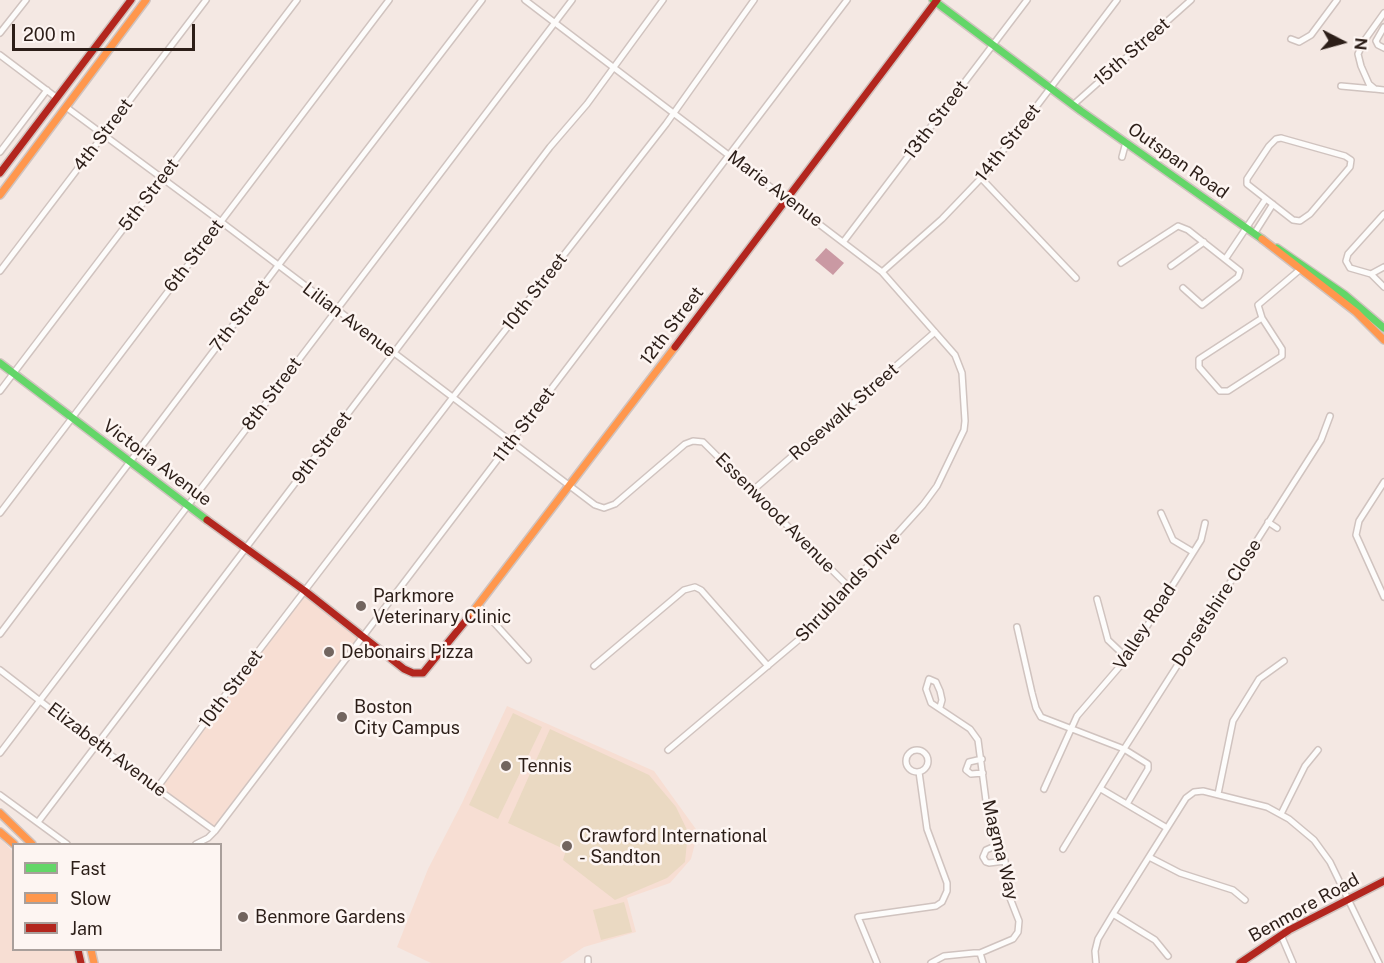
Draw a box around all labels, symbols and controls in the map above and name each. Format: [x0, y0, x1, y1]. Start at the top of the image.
scale bar [15, 12, 198, 50]
north arrow [1312, 12, 1372, 72]
street label: 15th Street [1090, 13, 1174, 91]
text: 200 m [23, 24, 76, 45]
text: N [1350, 37, 1371, 51]
street label: 13th Street [899, 76, 973, 164]
street label: 4th Street [69, 94, 137, 176]
street label: 14th Street [971, 100, 1045, 186]
street label: Outspan Road [1124, 118, 1232, 204]
street label: Marie Avenue [723, 146, 827, 232]
street label: 5th Street [115, 154, 183, 236]
street label: 6th Street [160, 215, 228, 297]
street label: 10th Street [498, 249, 572, 335]
street label: 7th Street [206, 276, 274, 356]
street label: Lilian Avenue [298, 278, 400, 362]
street label: 12th Street [636, 283, 708, 369]
street label: 8th Street [238, 353, 306, 435]
street label: Rosewalk Street [785, 359, 903, 465]
street label: 11th Street [489, 383, 559, 467]
street label: 9th Street [288, 407, 356, 489]
street label: Victoria Avenue [98, 415, 216, 511]
street label: Essenwood Avenue [711, 449, 839, 577]
street label: Shrublands Drive [791, 527, 905, 647]
street label: Dorsetshire Close [1168, 535, 1266, 671]
street label: Valley Road [1109, 580, 1181, 674]
place label: Parkmore Veterinary Clinic [373, 585, 511, 628]
marker: Parkmore Veterinary Clinic [354, 599, 368, 613]
place label: Debonairs Pizza [341, 641, 473, 663]
street label: 10th Street [194, 645, 268, 733]
marker: Debonairs Pizza [322, 645, 336, 659]
place label: Boston City Campus [354, 696, 460, 738]
street label: Elizabeth Avenue [43, 698, 171, 802]
marker: Boston City Campus [335, 710, 349, 724]
place label: Tennis [518, 755, 572, 777]
marker: Tennis [499, 759, 513, 773]
street label: Magma Way [977, 798, 1023, 902]
place label: Crawford International - Sandton [579, 825, 768, 868]
marker: Crawford International - Sandton [560, 839, 574, 853]
legend [12, 843, 222, 951]
text: Fast [70, 858, 106, 879]
street label: Benmore Road [1245, 869, 1363, 947]
text: Slow [70, 888, 111, 909]
place label: Benmore Gardens [255, 906, 405, 928]
marker: Benmore Gardens [236, 910, 250, 924]
text: Jam [70, 918, 103, 939]

